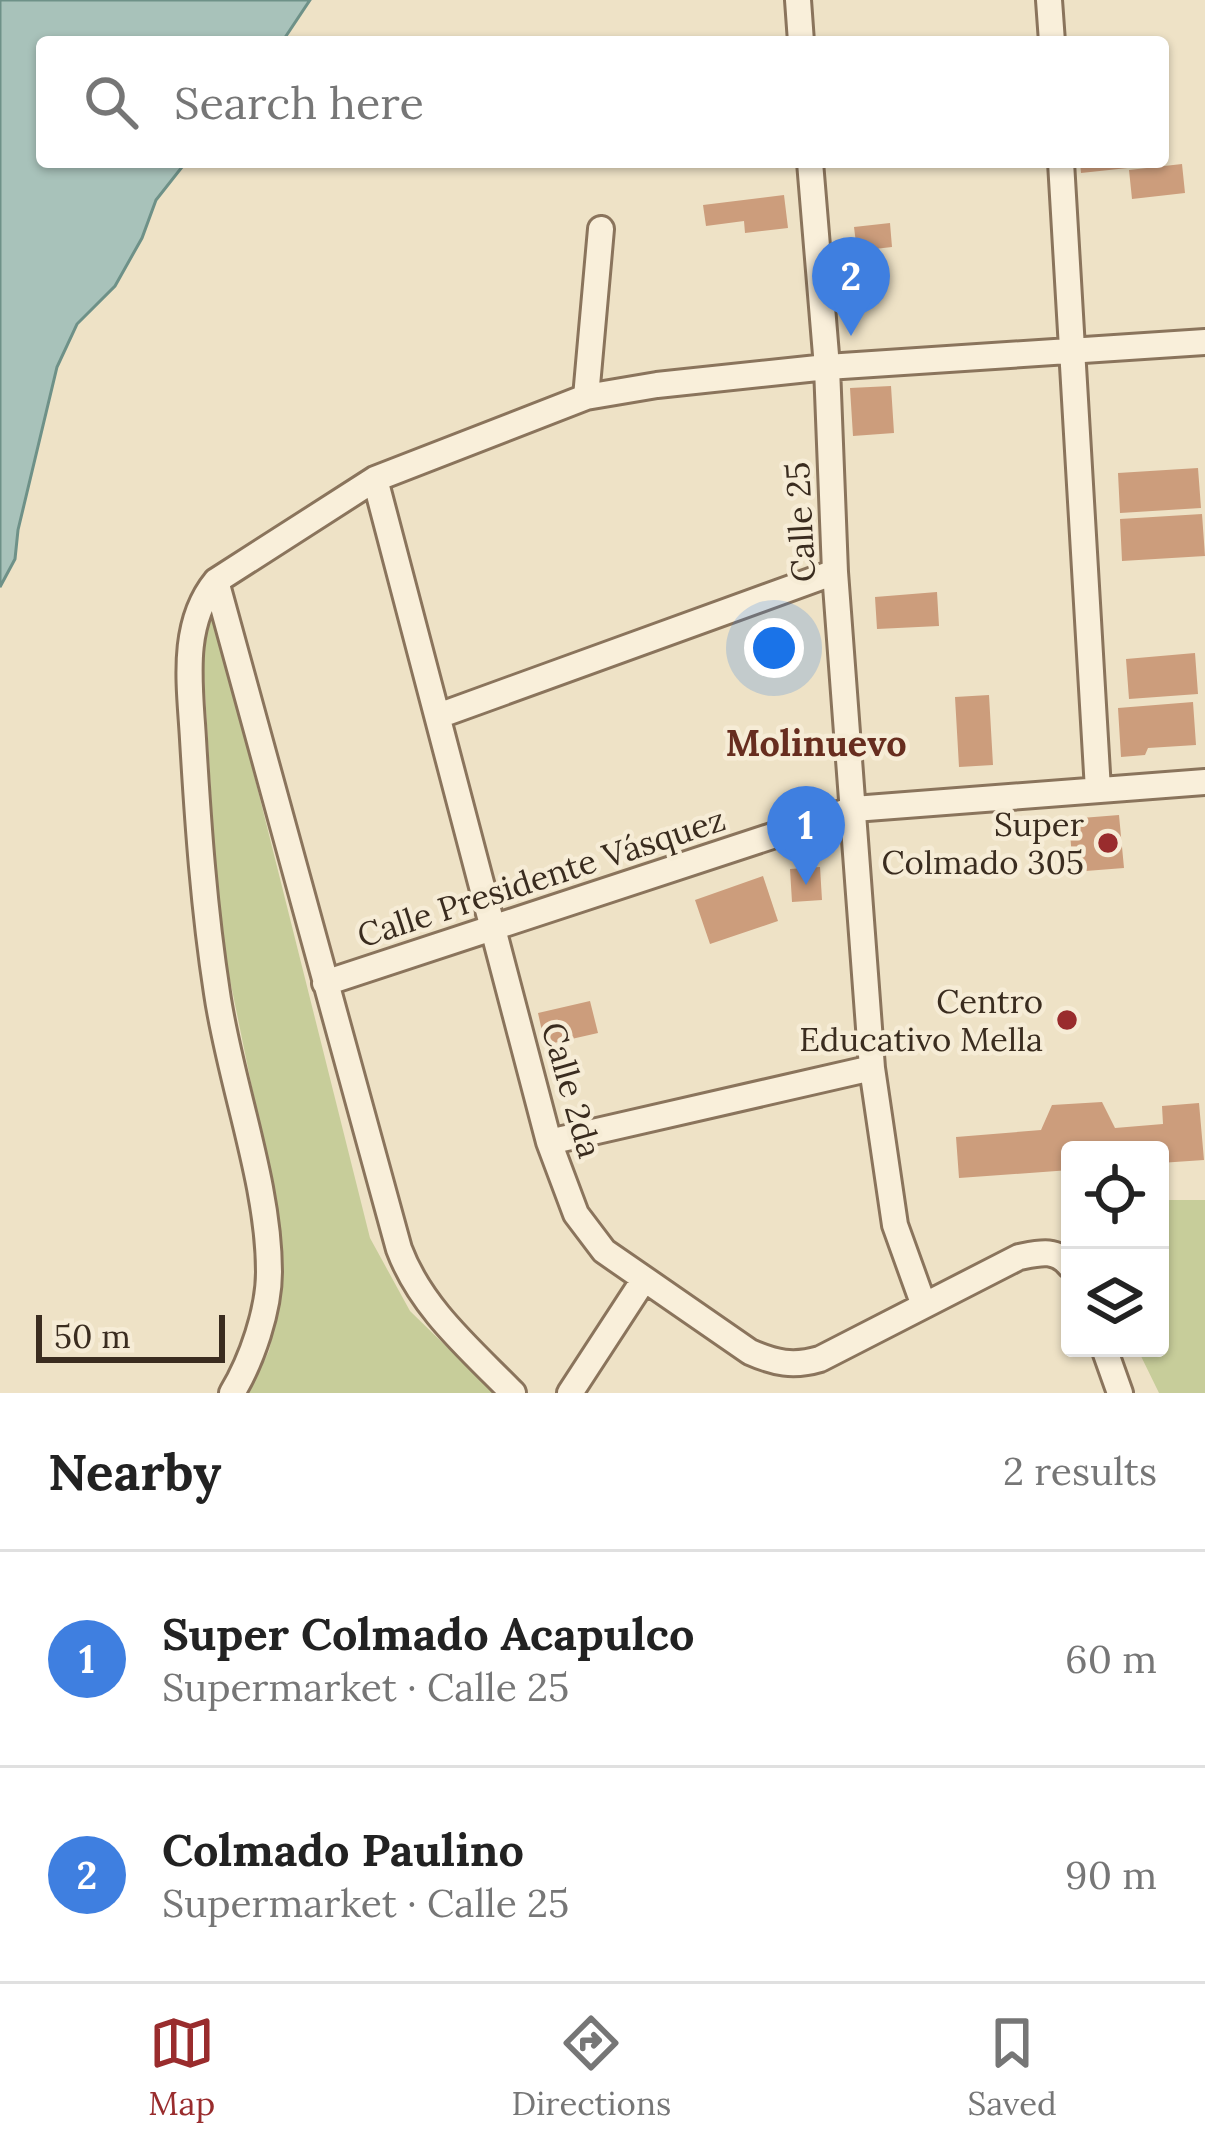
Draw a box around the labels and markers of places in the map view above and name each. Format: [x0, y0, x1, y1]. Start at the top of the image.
pin: 2 [812, 237, 890, 336]
pin: 1 [767, 786, 845, 885]
place label: Super Colmado 305 [882, 803, 1085, 883]
marker: Super Colmado 305 [1095, 830, 1121, 856]
place label: Centro Educativo Mella [799, 980, 1043, 1060]
marker: Centro Educativo Mella [1054, 1007, 1080, 1033]

